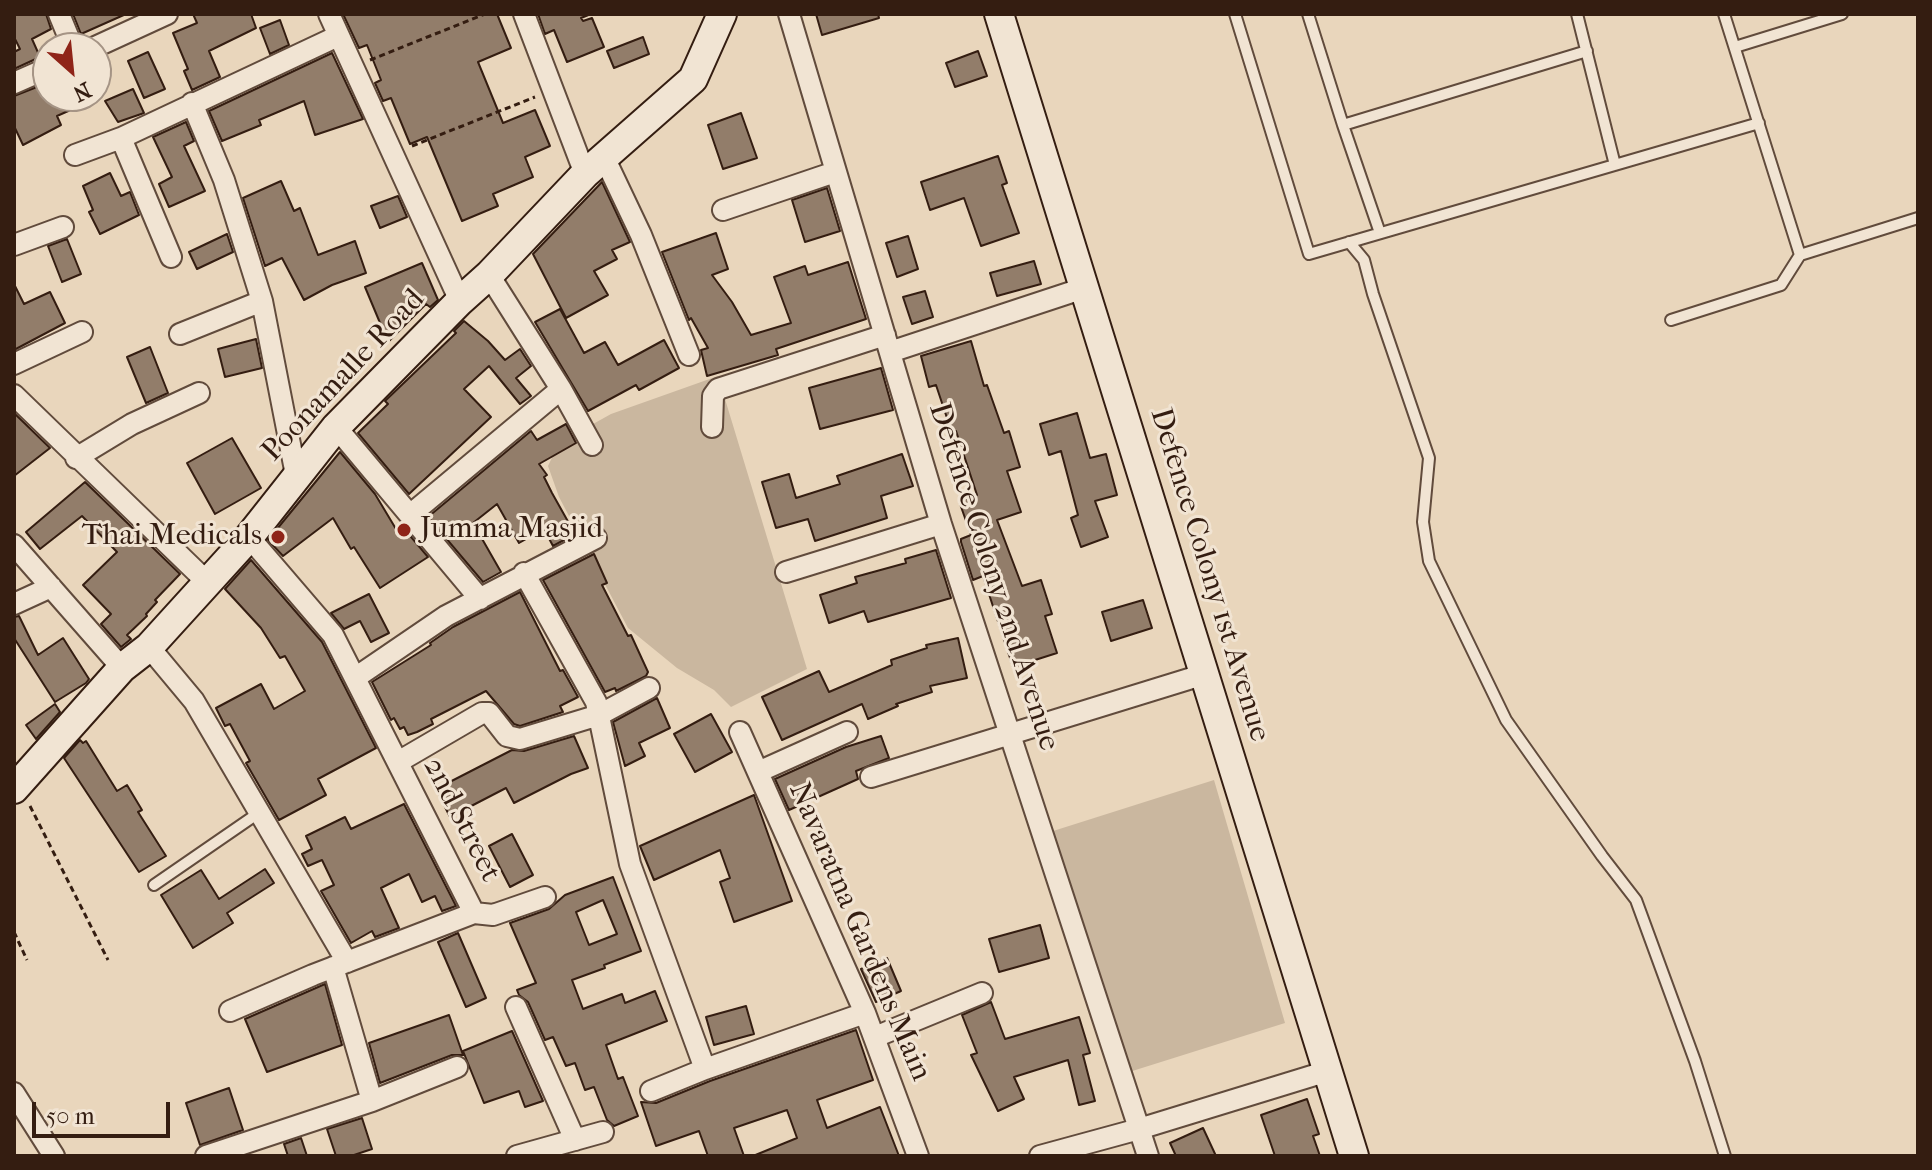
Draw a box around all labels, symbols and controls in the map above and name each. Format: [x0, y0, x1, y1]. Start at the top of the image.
north arrow [32, 32, 112, 112]
text: N [69, 76, 95, 107]
street label: Poonamalle Road [255, 282, 433, 470]
street label: Defence Colony 2nd Avenue [920, 399, 1066, 755]
street label: Defence Colony 1st Avenue [1141, 404, 1277, 746]
place label: Jumma Masjid [420, 512, 603, 548]
place label: Thai Medicals [82, 519, 262, 555]
marker: Jumma Masjid [395, 521, 413, 539]
marker: Thai Medicals [269, 528, 287, 546]
street label: 2nd Street [414, 752, 508, 888]
street label: Navaratna Gardens Main [780, 778, 938, 1086]
scale bar [36, 1086, 174, 1136]
text: 50 m [46, 1102, 95, 1130]

